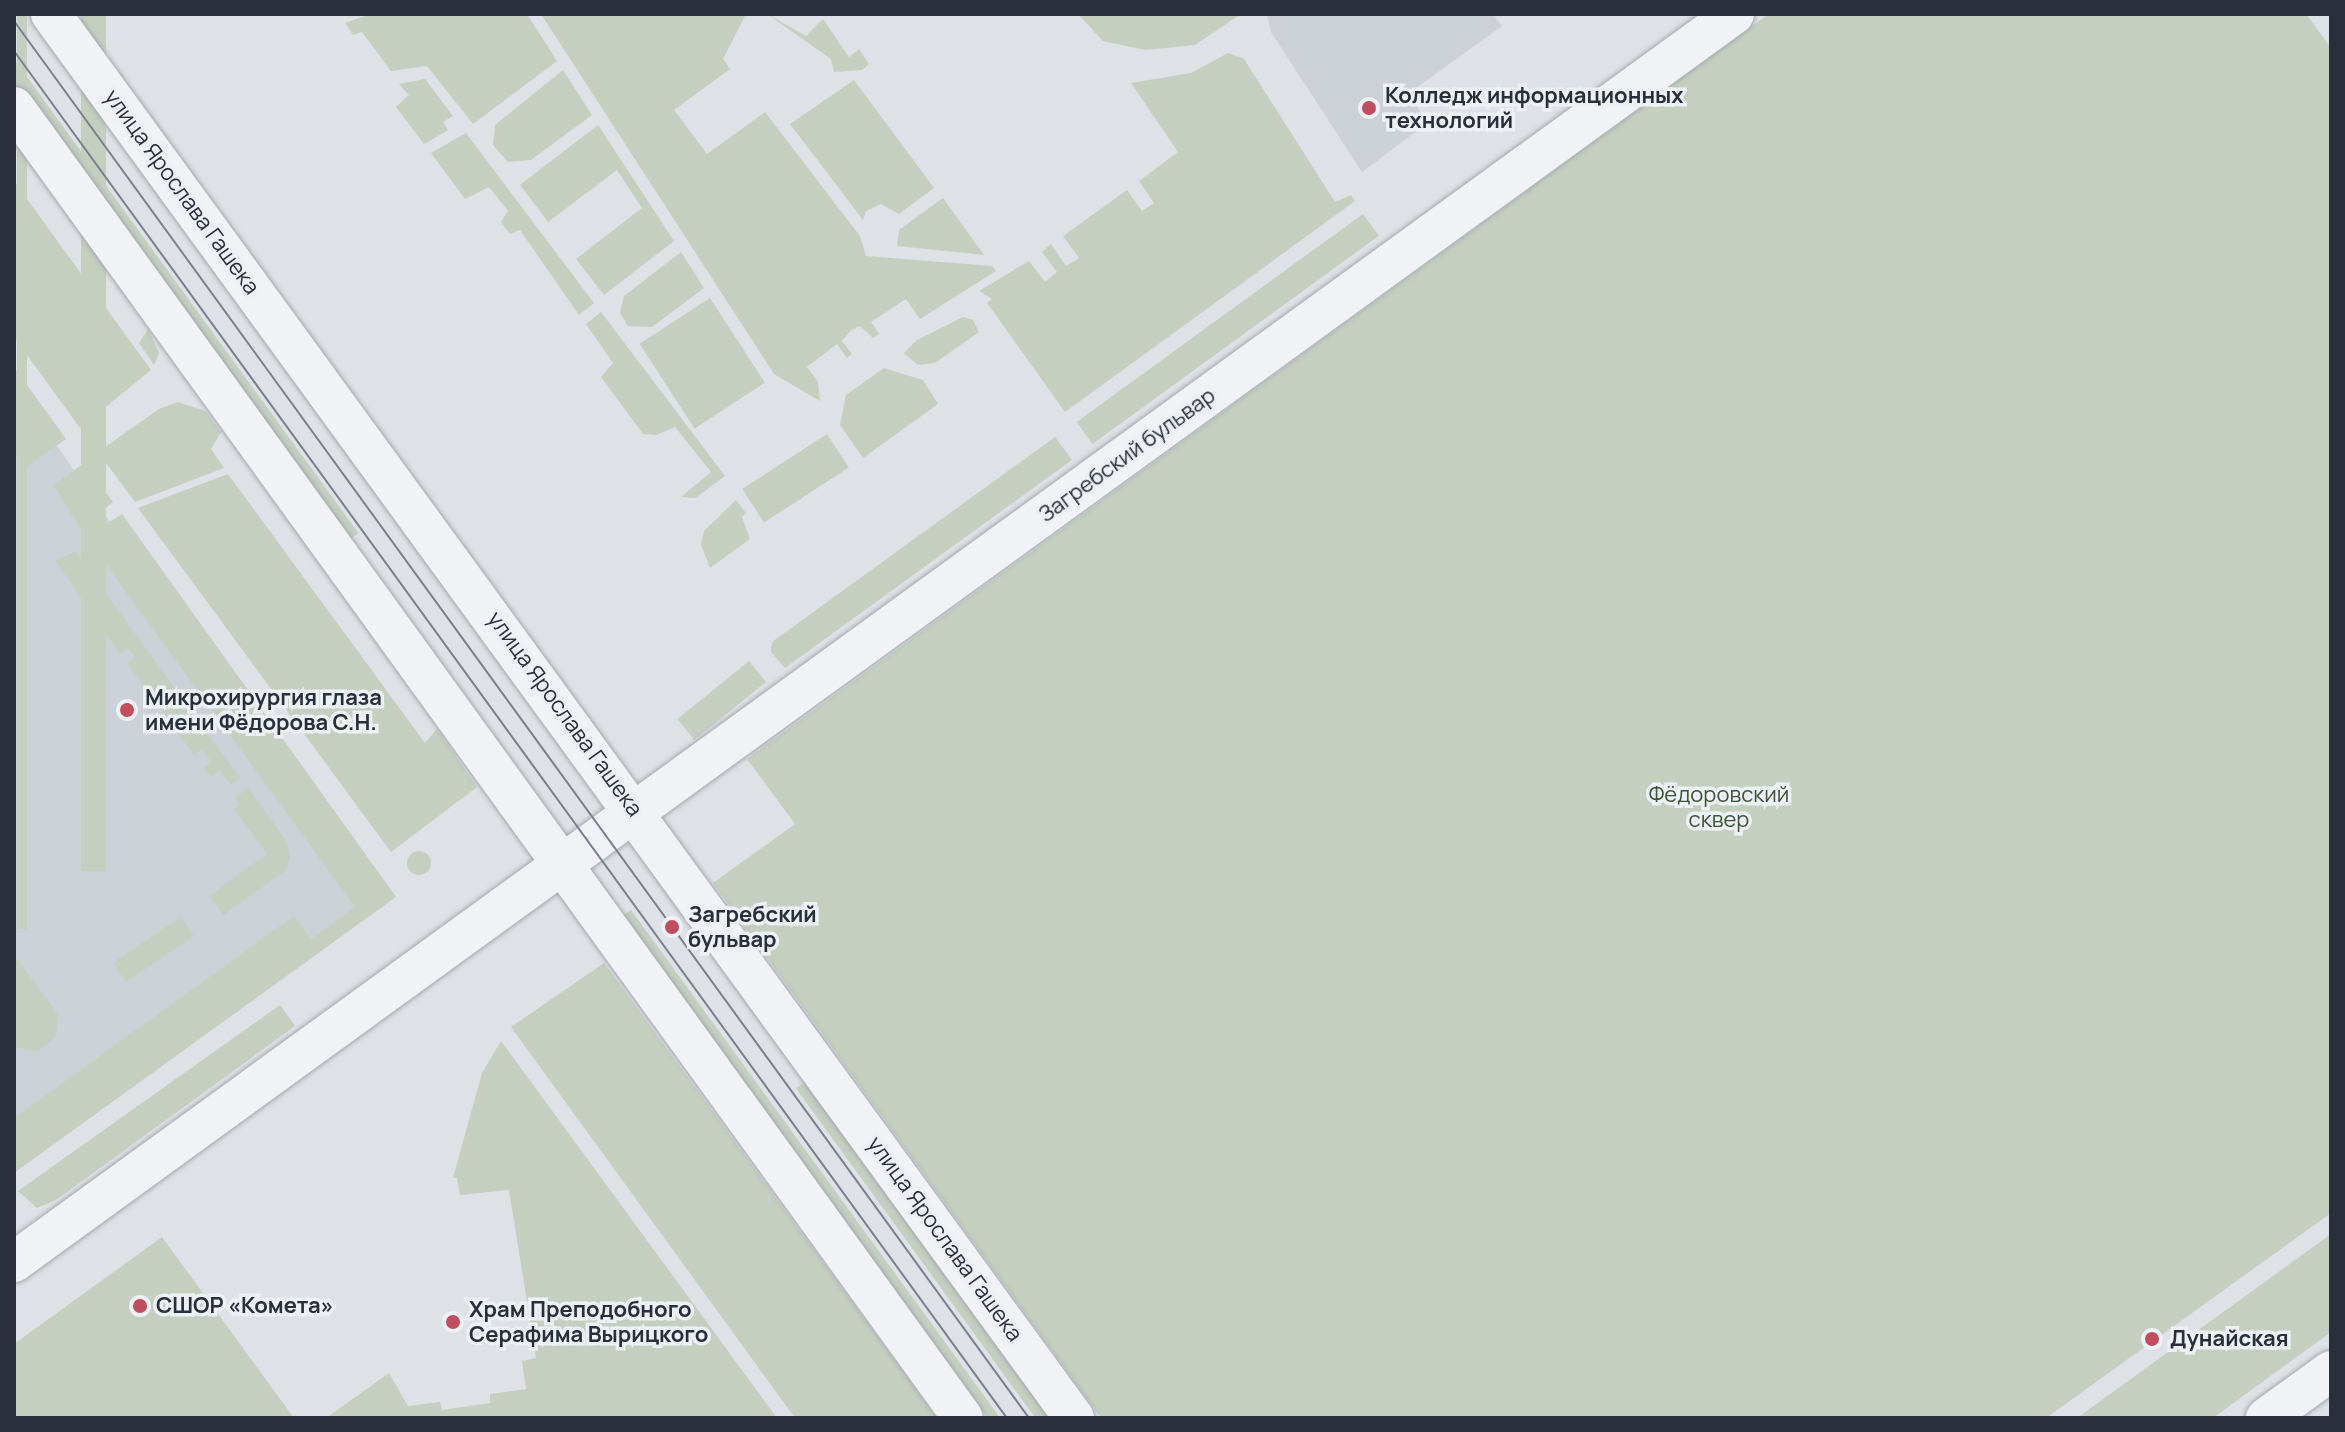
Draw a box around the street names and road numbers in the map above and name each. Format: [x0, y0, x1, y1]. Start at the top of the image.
street label: улица Ярослава Гашека [99, 84, 265, 300]
street label: Загребский бульвар [1034, 382, 1220, 528]
street label: улица Ярослава Гашека [482, 606, 648, 822]
street label: улица Ярослава Гашека [862, 1131, 1028, 1347]

